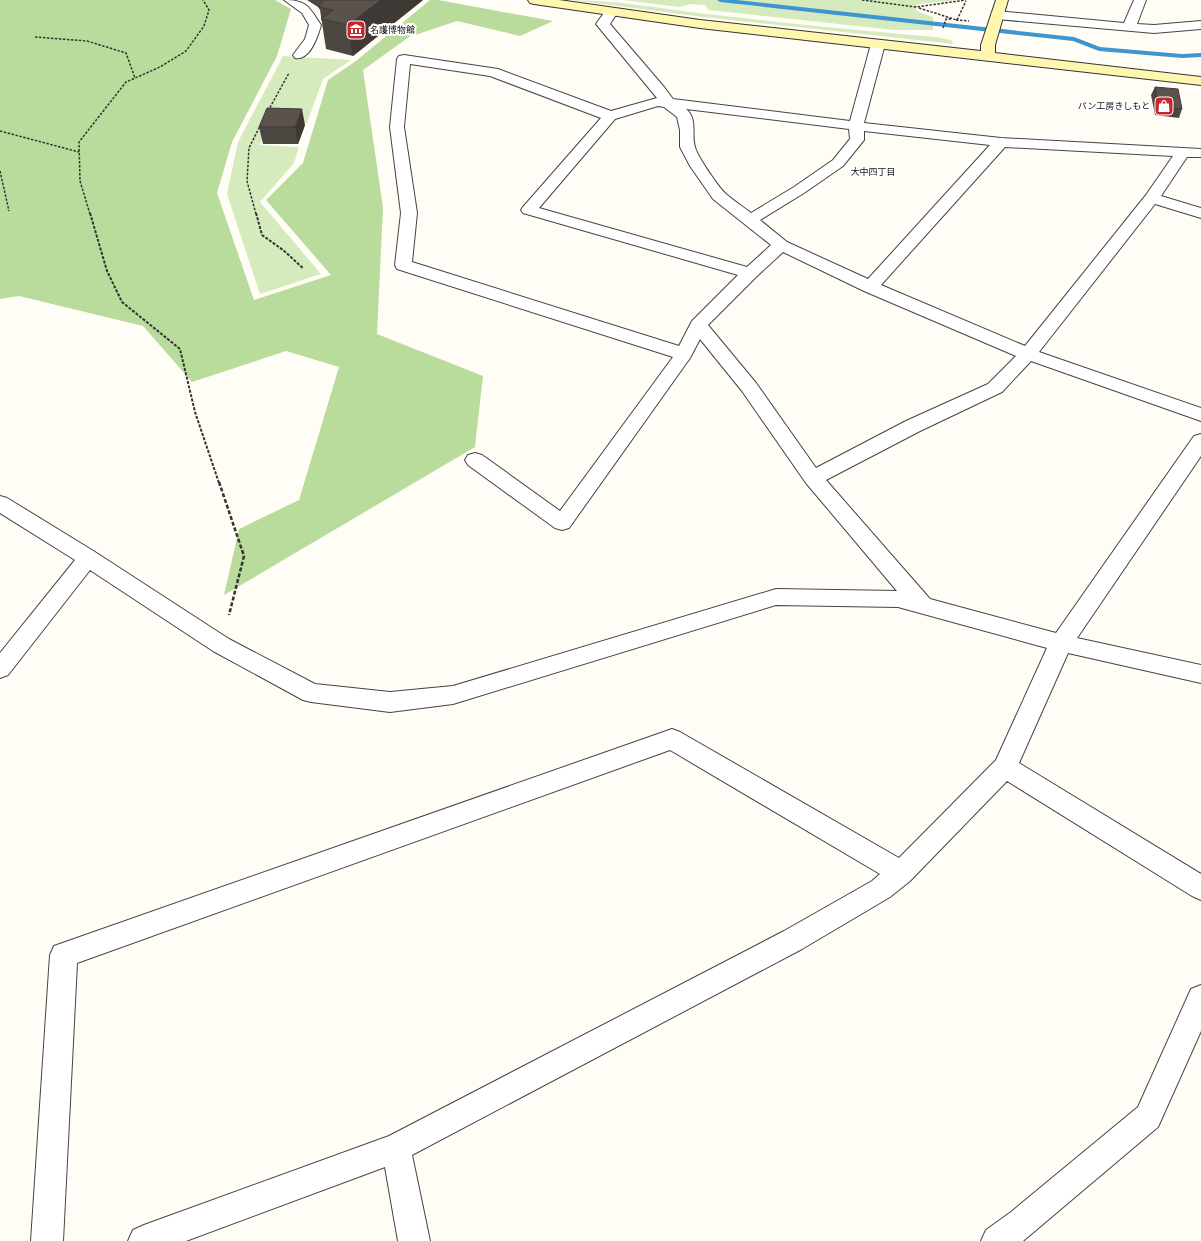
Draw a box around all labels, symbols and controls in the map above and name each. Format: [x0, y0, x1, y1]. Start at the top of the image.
museum icon: 名護博物館 [345, 19, 367, 41]
place label: 名護博物館 [370, 24, 415, 36]
shop icon: パン工房きしもと [1153, 95, 1175, 117]
place label: パン工房きしもと [1078, 100, 1150, 112]
district label: 大中四丁目 [850, 166, 896, 178]

